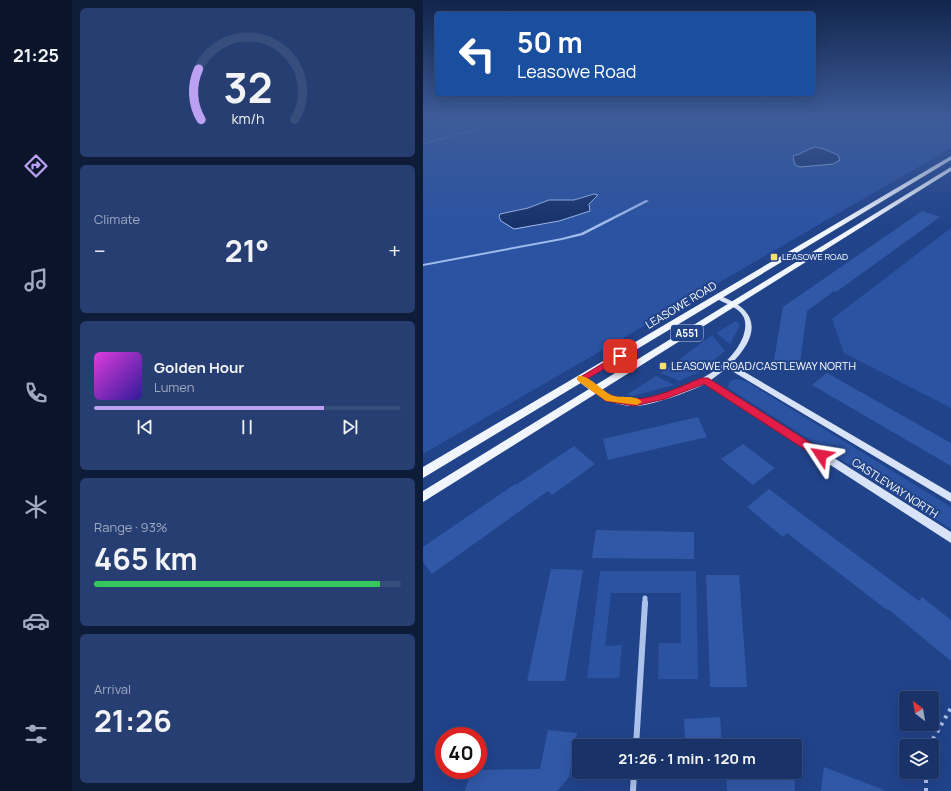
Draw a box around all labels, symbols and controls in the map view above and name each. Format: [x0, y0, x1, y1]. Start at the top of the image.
text: 50 m [517, 23, 583, 61]
icon: left [451, 28, 503, 80]
text: 21:25 [13, 43, 59, 67]
text: 32 [223, 59, 272, 115]
text: Leasowe Road [517, 59, 637, 83]
text: km/h [231, 109, 264, 128]
icon: directions [22, 152, 50, 180]
text: Climate [94, 210, 140, 228]
text: 21° [225, 230, 269, 271]
text: − [94, 236, 106, 266]
text: + [388, 236, 401, 266]
place label: LEASOWE ROAD [782, 250, 848, 263]
marker: LEASOWE ROAD [769, 252, 779, 262]
icon: music [22, 266, 50, 294]
street label: LEASOWE ROAD [642, 277, 719, 332]
road number: A551 [671, 325, 703, 341]
pin [603, 339, 637, 373]
icon: arrive [609, 345, 631, 367]
text: Golden Hour [154, 357, 244, 378]
place label: LEASOWE ROAD/CASTLEWAY NORTH [671, 358, 856, 373]
marker: LEASOWE ROAD/CASTLEWAY NORTH [658, 361, 668, 371]
text: Lumen [154, 378, 194, 396]
icon: phone [22, 379, 50, 407]
icon: previous [134, 416, 156, 438]
icon: pause [236, 416, 258, 438]
icon: next [339, 416, 361, 438]
position arrow [800, 434, 842, 476]
street label: CASTLEWAY NORTH [849, 454, 941, 521]
icon: climate [22, 493, 50, 521]
text: Range · 93% [94, 518, 168, 536]
text: 465 km [94, 538, 198, 579]
icon: car [22, 607, 50, 635]
text: Arrival [94, 680, 131, 698]
north arrow [899, 691, 939, 731]
map controls [899, 691, 939, 779]
text: 21:26 [94, 700, 172, 741]
icon: filters [22, 720, 50, 748]
speed limit sign: 40 [435, 727, 487, 779]
button: layers [899, 739, 939, 779]
text: 21:26 · 1 min · 120 m [618, 748, 756, 769]

